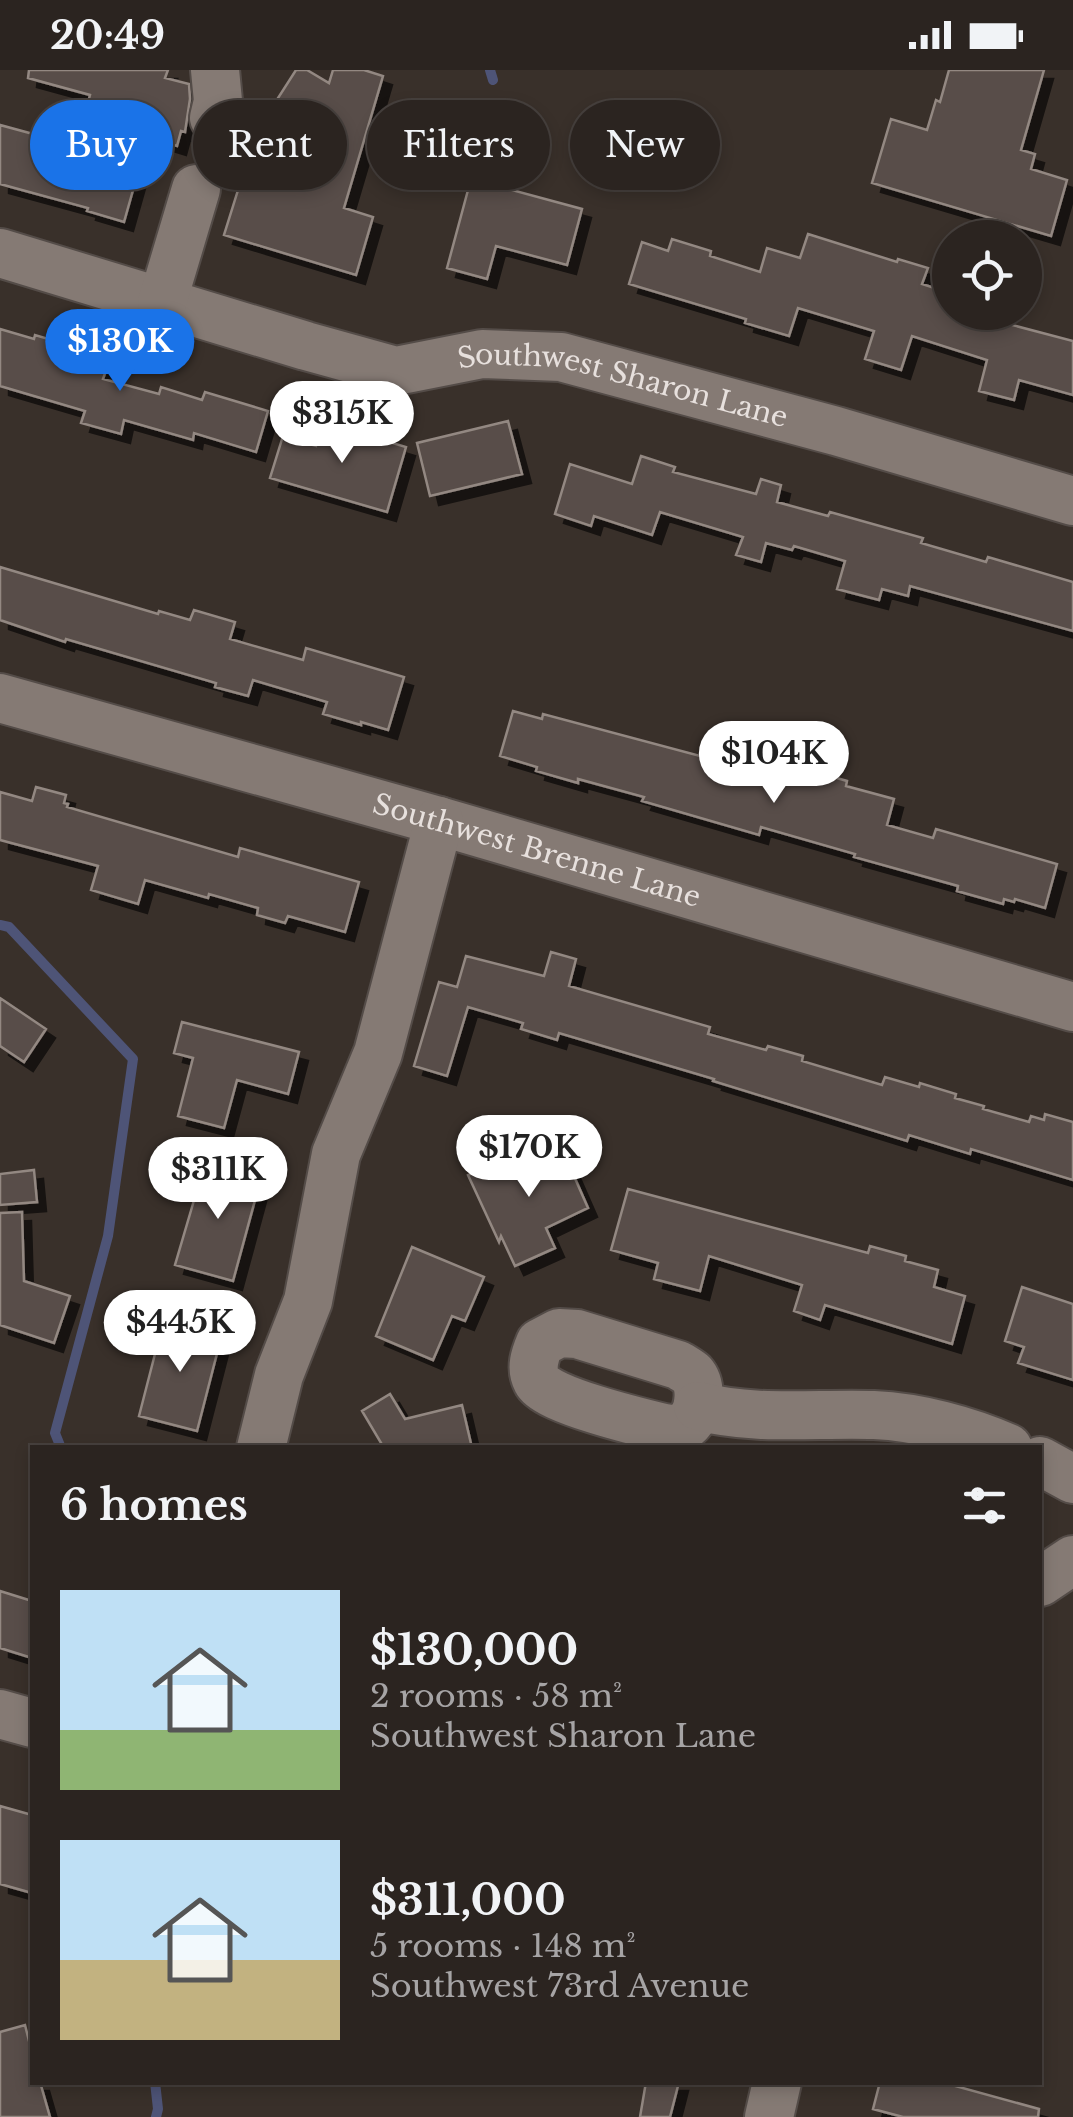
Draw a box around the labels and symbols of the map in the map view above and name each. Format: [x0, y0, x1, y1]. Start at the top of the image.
pin: $130K [50, 309, 190, 394]
street label: Southwest Sharon Lane [454, 337, 791, 435]
pin: $315K [272, 381, 412, 466]
pin: $104K [704, 721, 844, 806]
street label: Southwest Brenne Lane [369, 786, 705, 915]
pin: $170K [459, 1115, 599, 1200]
pin: $311K [148, 1137, 288, 1222]
pin: $445K [110, 1290, 250, 1375]

